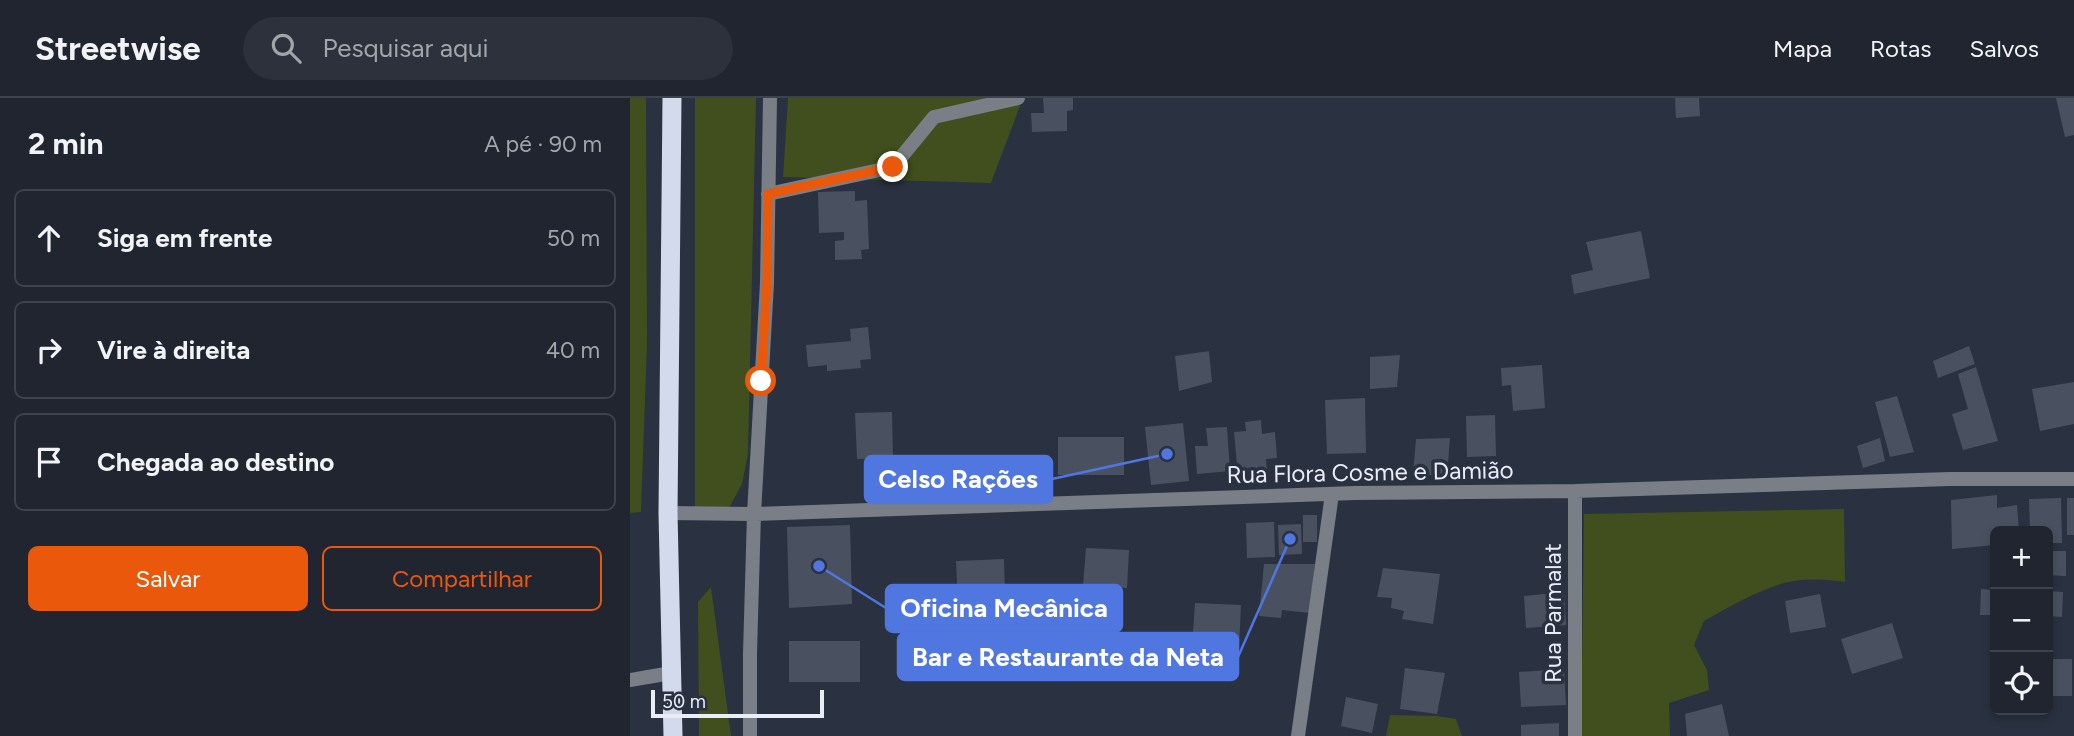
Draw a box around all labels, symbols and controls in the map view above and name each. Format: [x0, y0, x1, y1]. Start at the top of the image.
search box [243, 17, 733, 80]
text: Streetwise [35, 29, 201, 68]
icon: search [267, 29, 305, 67]
text: Pesquisar aqui [323, 32, 489, 64]
text: Mapa [1773, 34, 1832, 63]
text: Rotas [1870, 34, 1931, 63]
text: Salvos [1969, 34, 2039, 63]
text: 2 min [28, 125, 104, 162]
text: A pé · 90 m [484, 130, 602, 158]
route end [877, 151, 908, 182]
icon: ahead [30, 219, 68, 257]
text: Siga em frente [97, 222, 272, 254]
text: 50 m [547, 224, 600, 252]
icon: right [30, 331, 68, 369]
text: Vire à direita [97, 334, 250, 366]
text: 40 m [546, 336, 600, 364]
route start [745, 365, 776, 396]
icon: arrive [30, 443, 68, 481]
text: Chegada ao destino [97, 446, 334, 478]
street label: Rua Flora Cosme e Damião [1226, 455, 1514, 489]
callout: Celso Rações [865, 456, 1052, 503]
text: Celso Rações [878, 463, 1038, 495]
map controls [1990, 526, 2053, 715]
button: + [1990, 526, 2053, 589]
street label: Rua Parmalat [1538, 543, 1567, 683]
button: Salvar [28, 546, 308, 611]
button: Compartilhar [322, 546, 602, 611]
callout: Oficina Mecânica [886, 585, 1122, 632]
button: − [1990, 589, 2053, 652]
text: Oficina Mecânica [900, 592, 1108, 624]
callout: Bar e Restaurante da Neta [898, 633, 1238, 680]
text: Bar e Restaurante da Neta [912, 641, 1224, 673]
button: locate [1990, 652, 2053, 715]
scale bar [651, 687, 824, 719]
text: 50 m [662, 690, 706, 713]

